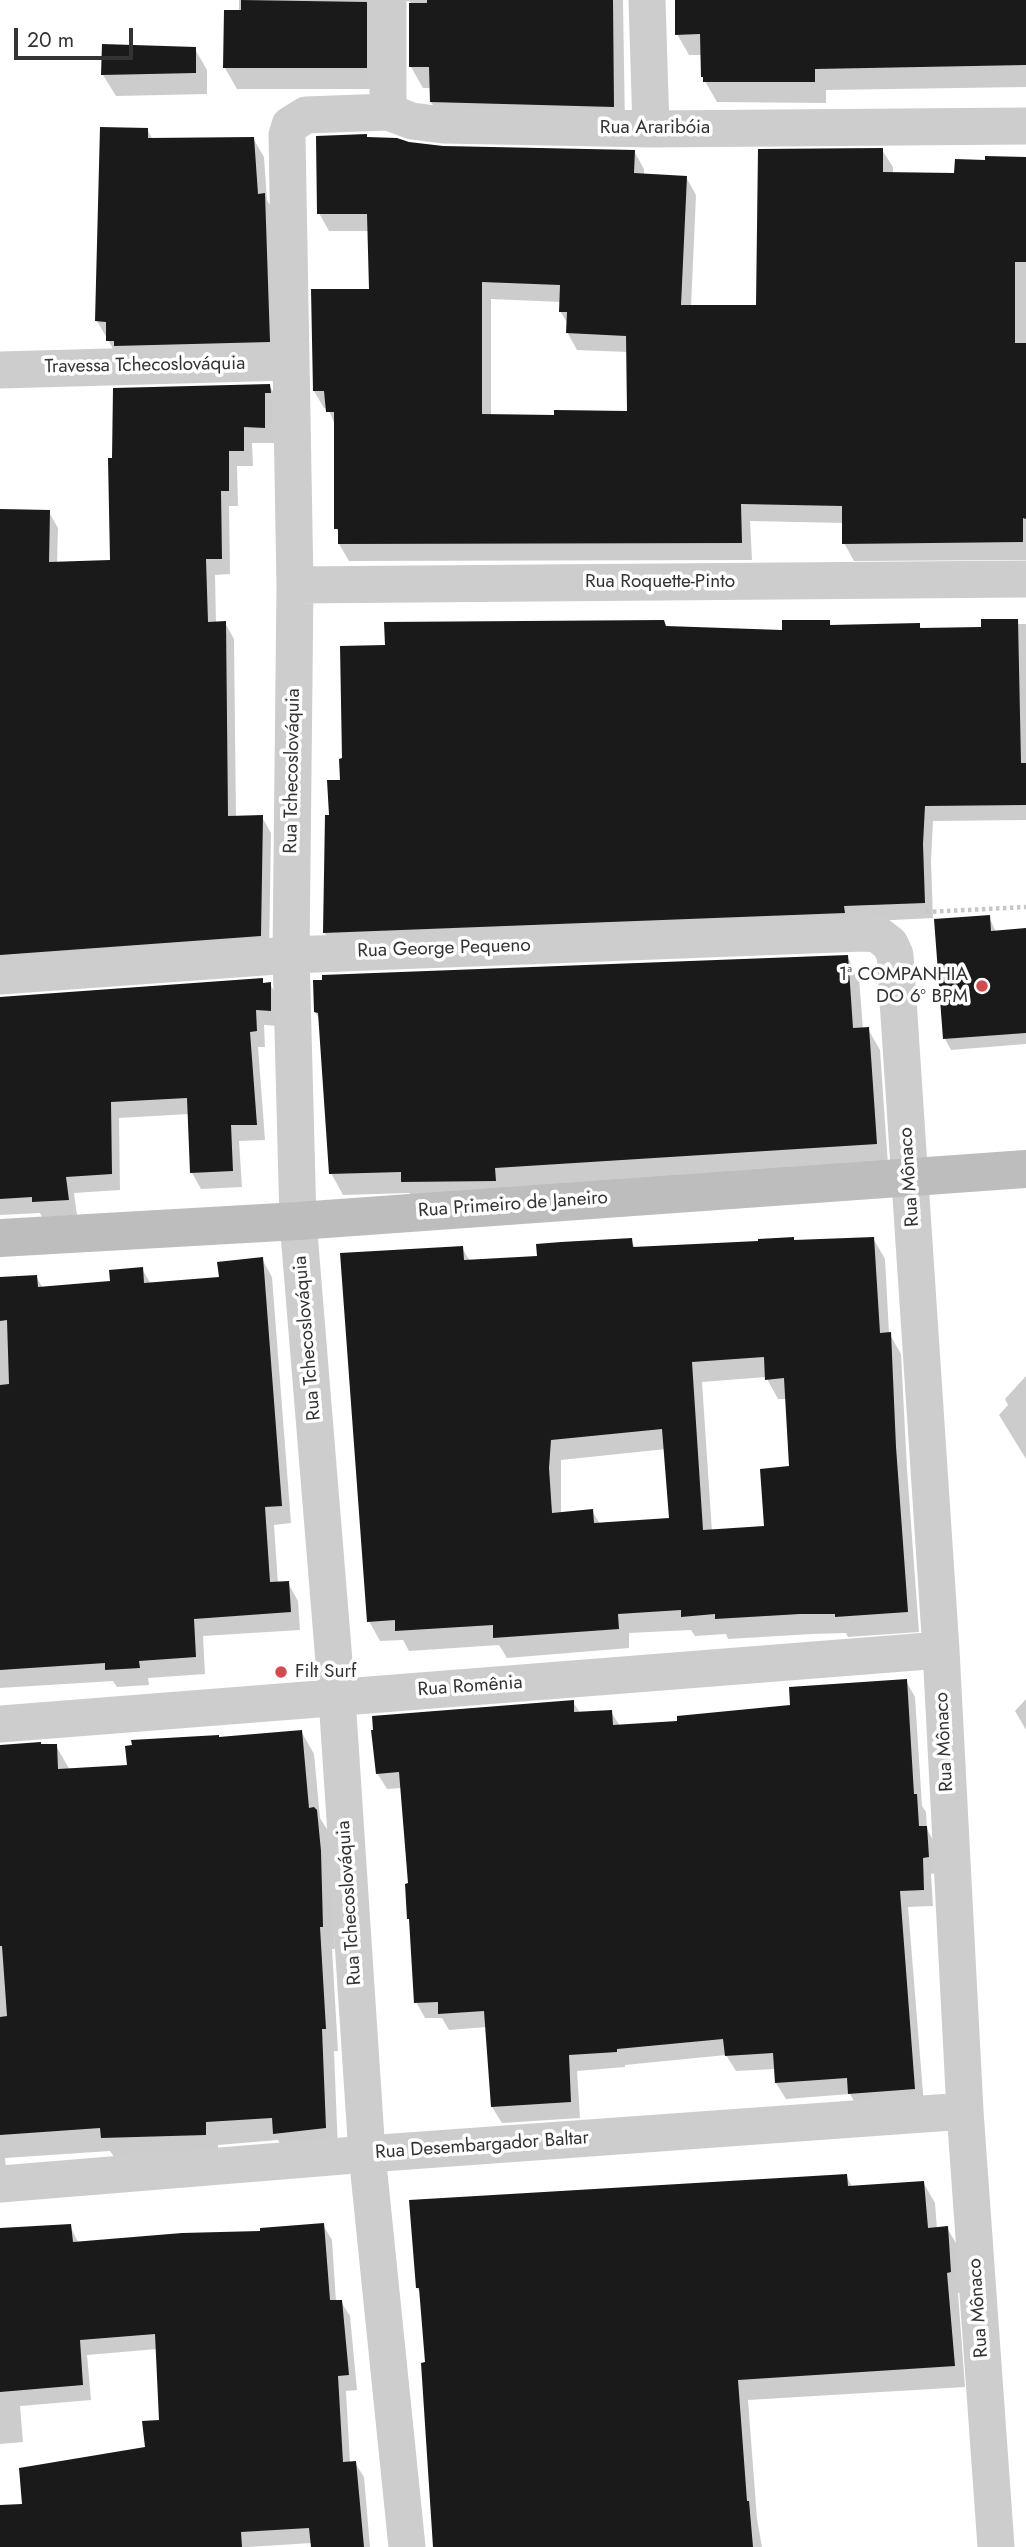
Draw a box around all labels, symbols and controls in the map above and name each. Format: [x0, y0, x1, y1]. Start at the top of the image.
scale bar [18, 14, 136, 58]
text: 20 m [27, 25, 74, 55]
street label: Rua Araribóia [600, 117, 710, 139]
street label: Travessa Tchecoslováquia [44, 353, 246, 379]
street label: Rua Roquette-Pinto [585, 571, 735, 593]
street label: Rua Tchecoslováquia [280, 688, 306, 854]
street label: Rua George Pequeno [357, 935, 531, 963]
place label: 1ª COMPANHIA DO 6º BPM [839, 964, 968, 1008]
marker: 1ª COMPANHIA DO 6º BPM [974, 978, 990, 994]
street label: Rua Mônaco [895, 1126, 925, 1228]
street label: Rua Primeiro de Janeiro [417, 1187, 609, 1223]
street label: Rua Tchecoslováquia [289, 1255, 327, 1421]
place label: Filt Surf [295, 1661, 356, 1683]
marker: Filt Surf [273, 1664, 289, 1680]
street label: Rua Romênia [417, 1672, 523, 1702]
street label: Rua Mônaco [931, 1692, 959, 1792]
street label: Rua Tchecoslováquia [333, 1820, 367, 1986]
street label: Rua Desembargador Baltar [374, 2127, 590, 2165]
street label: Rua Mônaco [964, 2257, 994, 2359]

